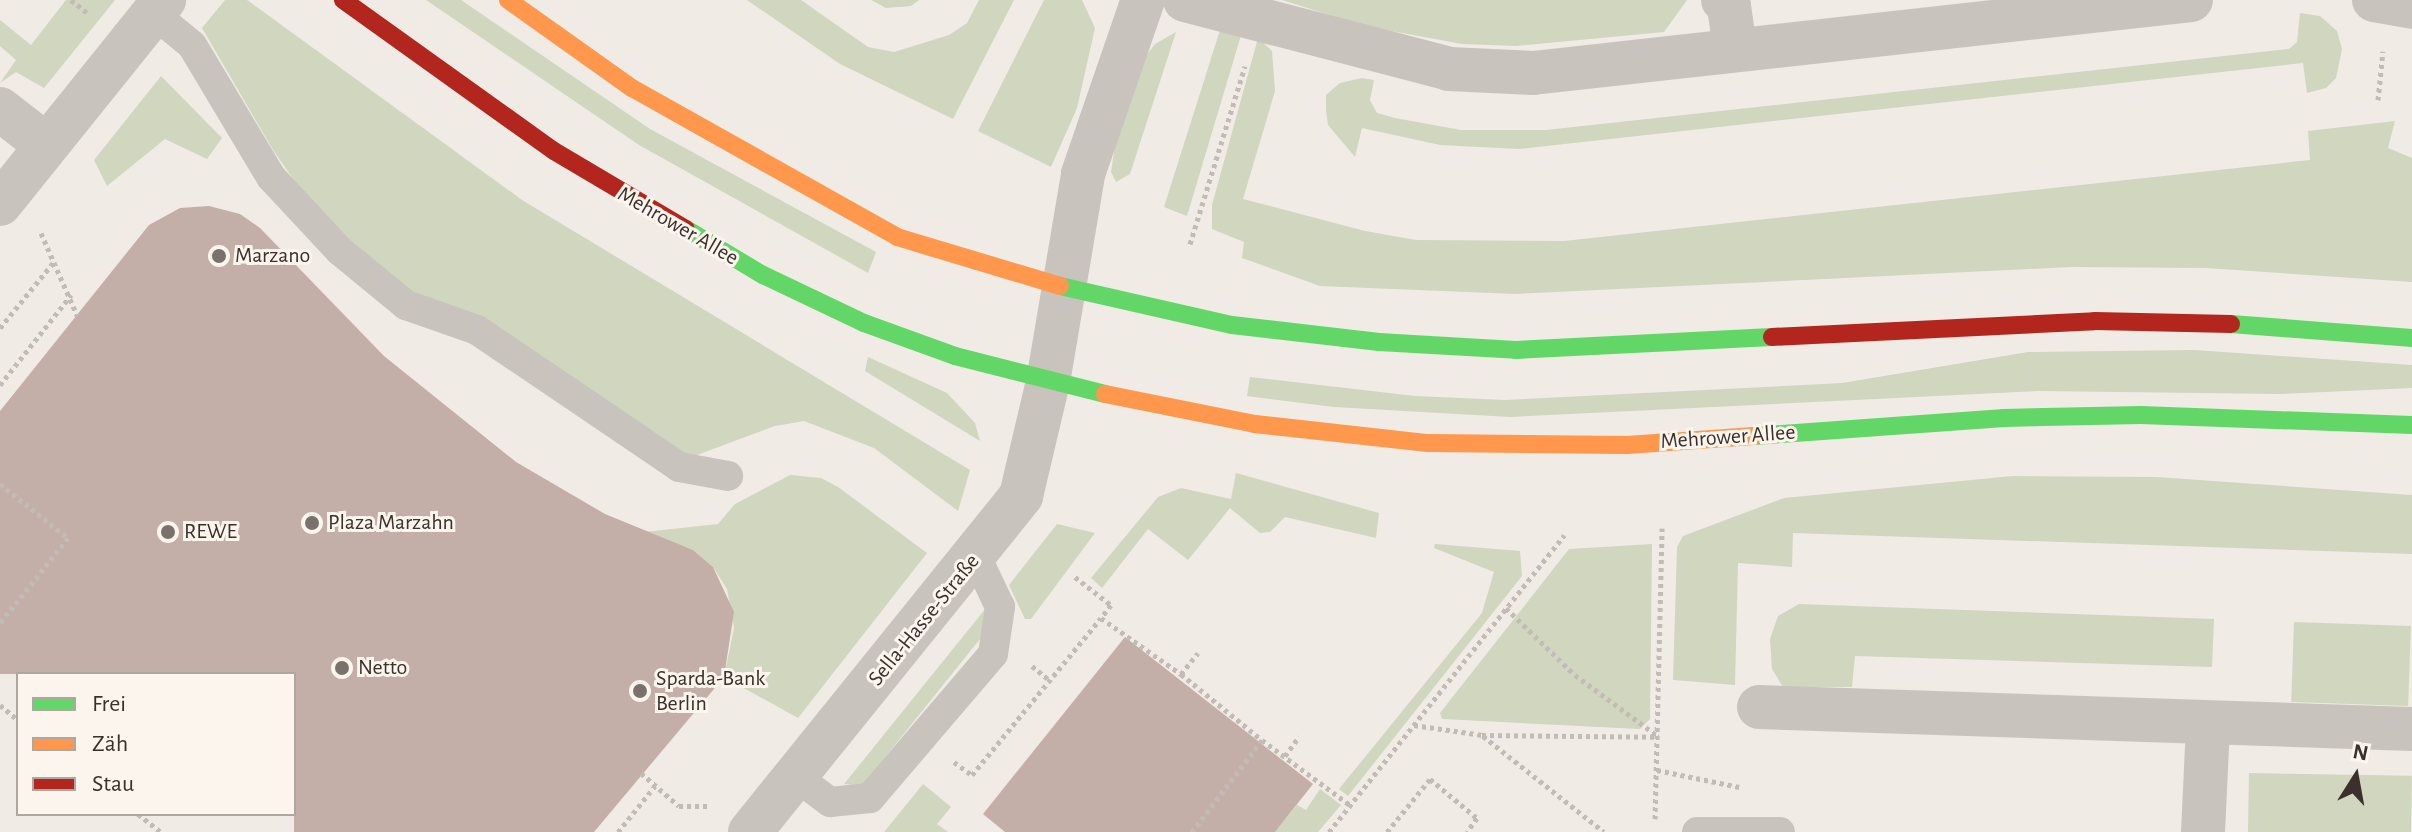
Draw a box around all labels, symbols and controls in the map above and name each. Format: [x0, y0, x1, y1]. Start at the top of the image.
street label: Mehrower Allee [613, 181, 743, 271]
place label: Marzano [235, 243, 310, 269]
marker: Marzano [210, 247, 228, 265]
street label: Mehrower Allee [1660, 419, 1796, 455]
place label: Plaza Marzahn [328, 510, 454, 536]
marker: Plaza Marzahn [303, 514, 321, 532]
place label: REWE [184, 519, 237, 545]
marker: REWE [159, 523, 177, 541]
street label: Sella-Hasse-Straße [863, 549, 985, 691]
place label: Netto [358, 655, 407, 681]
marker: Netto [333, 659, 351, 677]
place label: Sparda-Bank Berlin [656, 665, 765, 716]
legend [16, 672, 296, 816]
marker: Sparda-Bank Berlin [631, 682, 649, 700]
text: Frei [92, 692, 126, 716]
text: Zäh [92, 732, 128, 756]
north arrow [2316, 736, 2396, 816]
text: N [2351, 740, 2370, 765]
text: Stau [92, 772, 134, 796]

